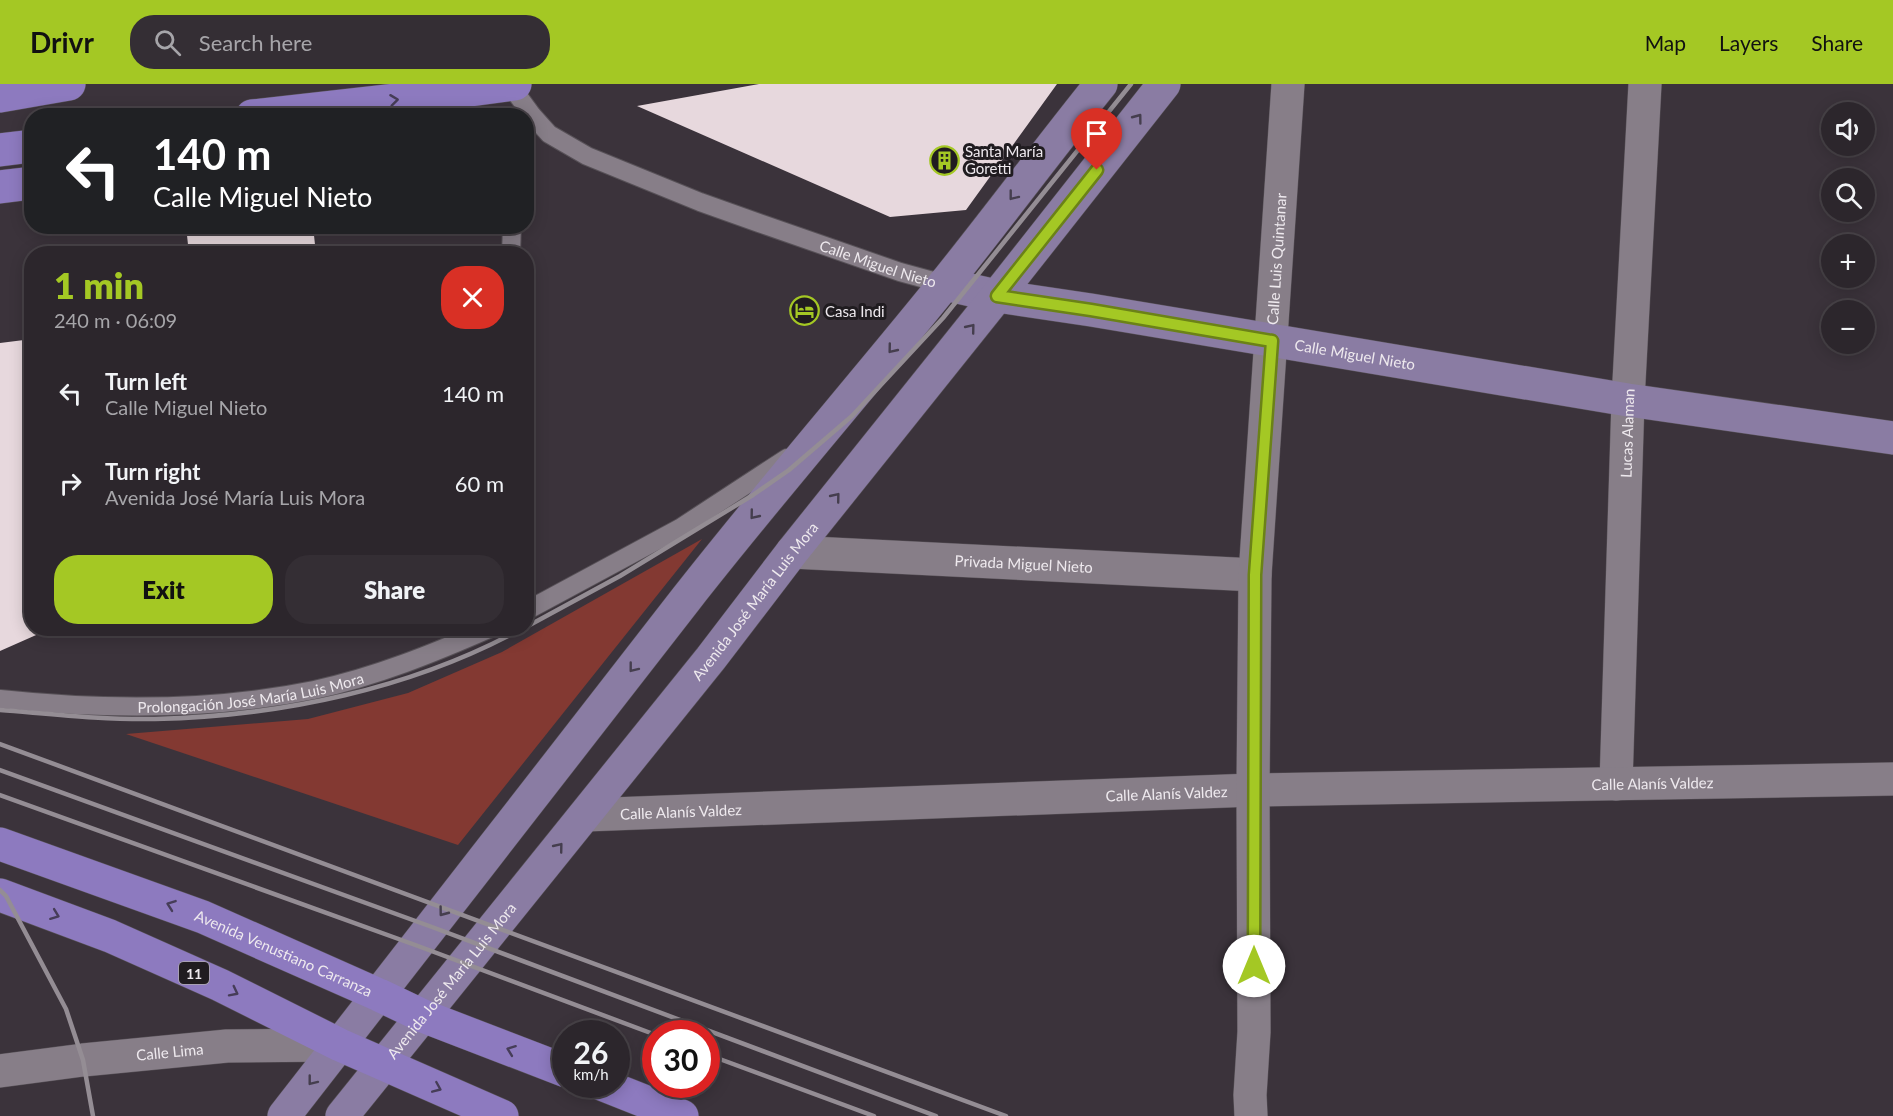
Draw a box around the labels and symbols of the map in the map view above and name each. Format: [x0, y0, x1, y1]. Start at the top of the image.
one-way arrow [389, 94, 399, 107]
pin [1071, 108, 1122, 170]
one-way arrow [1130, 114, 1141, 125]
place label: Santa María Goretti [965, 142, 1043, 177]
building icon: Santa María Goretti [928, 144, 960, 176]
one-way arrow [1009, 189, 1020, 200]
street label: Calle Luis Quintanar [1263, 192, 1290, 325]
street label: Calle Miguel Nieto [817, 236, 939, 291]
hotel icon: Casa Indi [788, 295, 820, 327]
place label: Casa Indi [825, 302, 885, 320]
one-way arrow [964, 324, 975, 335]
street label: Calle Miguel Nieto [1293, 335, 1417, 373]
one-way arrow [888, 342, 899, 353]
street label: Lucas Alaman [1617, 388, 1638, 478]
one-way arrow [829, 493, 840, 504]
one-way arrow [750, 508, 761, 519]
street label: Avenida José María Luis Mora [688, 518, 822, 684]
street label: Privada Miguel Nieto [954, 551, 1093, 576]
one-way arrow [629, 661, 640, 672]
street label: Prolongación José María Luis Mora [137, 669, 366, 716]
street label: Calle Alanís Valdez [1591, 773, 1714, 793]
street label: Calle Alanís Valdez [1105, 782, 1228, 805]
street label: Calle Alanís Valdez [620, 800, 742, 823]
one-way arrow [551, 843, 562, 854]
street label: Avenida José María Luis Mora [383, 899, 519, 1062]
one-way arrow [166, 900, 177, 913]
street label: Avenida Venustiano Carranza [193, 906, 375, 1000]
one-way arrow [440, 906, 451, 917]
one-way arrow [49, 908, 60, 920]
position arrow [1222, 934, 1286, 998]
road number: 11 [179, 962, 209, 984]
one-way arrow [227, 985, 238, 996]
speed limit sign: 30 [642, 1020, 720, 1098]
street label: Calle Lima [135, 1039, 204, 1064]
one-way arrow [506, 1044, 517, 1057]
one-way arrow [309, 1074, 320, 1085]
one-way arrow [430, 1081, 441, 1093]

